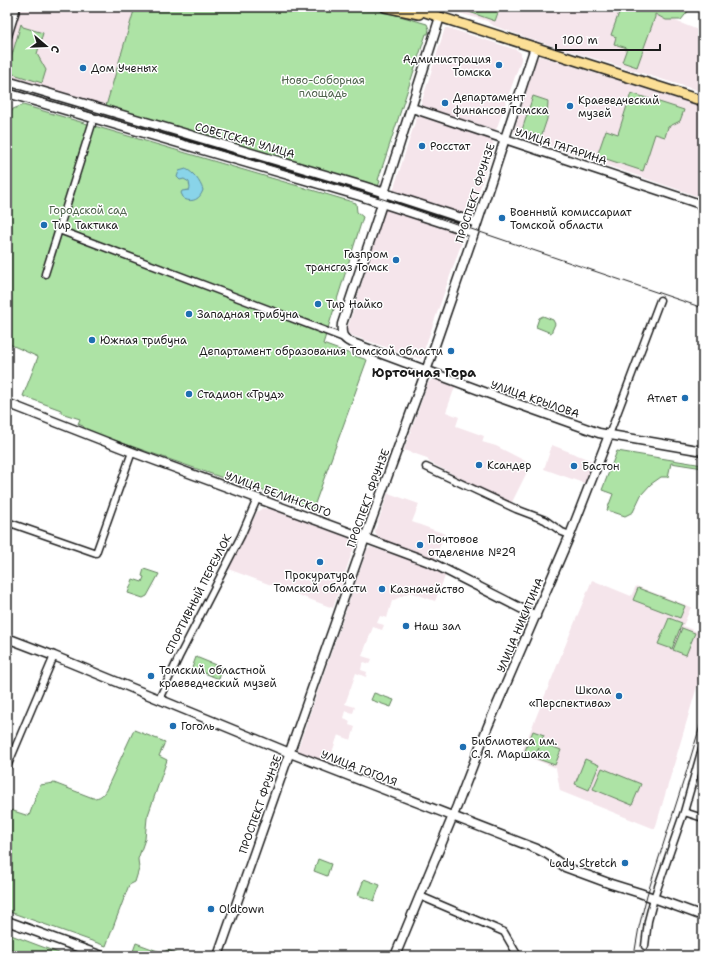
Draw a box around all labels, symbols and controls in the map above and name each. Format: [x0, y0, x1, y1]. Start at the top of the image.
north arrow [26, 26, 66, 66]
scale bar [556, 26, 660, 52]
text: 100 m [562, 32, 598, 48]
text: С [47, 43, 63, 55]
place label: Администрация Томска [403, 52, 491, 80]
marker: Администрация Томска [494, 60, 504, 70]
place label: Дом Ученых [91, 61, 157, 76]
marker: Дом Ученых [78, 63, 88, 73]
park label: Ново-Соборная площадь [281, 73, 365, 101]
place label: Департамент финансов Томска [453, 90, 549, 118]
place label: Краеведческий музей [578, 93, 659, 121]
marker: Департамент финансов Томска [440, 98, 450, 108]
marker: Краеведческий музей [565, 101, 575, 111]
street label: СОВЕТСКАЯ УЛИЦА [193, 119, 296, 162]
street label: УЛИЦА ГАГАРИНА [513, 124, 609, 168]
place label: Росстат [430, 139, 471, 154]
marker: Росстат [417, 141, 427, 151]
street label: ПРОСПЕКТ ФРУНЗЕ [452, 141, 499, 245]
park label: Городской сад [49, 203, 127, 218]
place label: Военный комиссариат Томской области [510, 205, 632, 233]
marker: Военный комиссариат Томской области [497, 213, 507, 223]
place label: Тир Тактика [52, 218, 118, 233]
marker: Тир Тактика [39, 220, 49, 230]
place label: Газпром трансгаз Томск [305, 247, 388, 275]
marker: Газпром трансгаз Томск [391, 255, 401, 265]
place label: Тир Найко [326, 297, 383, 312]
marker: Тир Найко [313, 299, 323, 309]
place label: Западная трибуна [197, 307, 299, 322]
marker: Западная трибуна [184, 309, 194, 319]
place label: Южная трибуна [100, 333, 187, 348]
marker: Южная трибуна [87, 335, 97, 345]
place label: Департамент образования Томской области [199, 344, 443, 359]
marker: Департамент образования Томской области [446, 346, 456, 356]
district label: Юрточная Гора [372, 364, 476, 381]
street label: УЛИЦА КРЫЛОВА [488, 377, 581, 422]
place label: Стадион «Труд» [197, 387, 284, 402]
marker: Стадион «Труд» [184, 389, 194, 399]
place label: Атлет [647, 391, 677, 406]
marker: Атлет [680, 393, 690, 403]
street label: ПРОСПЕКТ ФРУНЗЕ [344, 447, 393, 550]
place label: Ксандер [487, 458, 531, 473]
place label: Бастон [582, 459, 620, 474]
marker: Ксандер [474, 460, 484, 470]
marker: Бастон [569, 461, 579, 471]
street label: УЛИЦА БЕЛИНСКОГО [223, 468, 333, 521]
street label: СПОРТИВНЫЙ ПЕРЕУЛОК [161, 531, 235, 657]
place label: Почтовое отделение №29 [428, 532, 516, 560]
marker: Почтовое отделение №29 [415, 540, 425, 550]
marker: Прокуратура Томской области [315, 557, 325, 567]
place label: Прокуратура Томской области [273, 568, 367, 596]
street label: УЛИЦА НИКИТИНА [494, 575, 547, 675]
place label: Казначейство [390, 582, 465, 597]
marker: Казначейство [377, 584, 387, 594]
place label: Наш зал [414, 619, 461, 634]
marker: Наш зал [401, 621, 411, 631]
place label: Томский областной краеведческий музей [159, 663, 277, 691]
marker: Томский областной краеведческий музей [146, 671, 156, 681]
place label: Школа «Перспектива» [529, 683, 611, 711]
marker: Школа «Перспектива» [614, 691, 624, 701]
place label: Гоголь [181, 719, 215, 734]
marker: Гоголь [168, 721, 178, 731]
place label: Библиотека им. С. Я. Маршака [471, 734, 558, 762]
marker: Библиотека им. С. Я. Маршака [458, 742, 468, 752]
street label: УЛИЦА ГОГОЛЯ [318, 747, 399, 790]
street label: ПРОСПЕКТ ФРУНЗЕ [236, 753, 285, 856]
place label: Lady Stretch [549, 856, 617, 871]
marker: Lady Stretch [620, 858, 630, 868]
place label: Oldtown [219, 902, 265, 917]
marker: Oldtown [206, 904, 216, 914]

